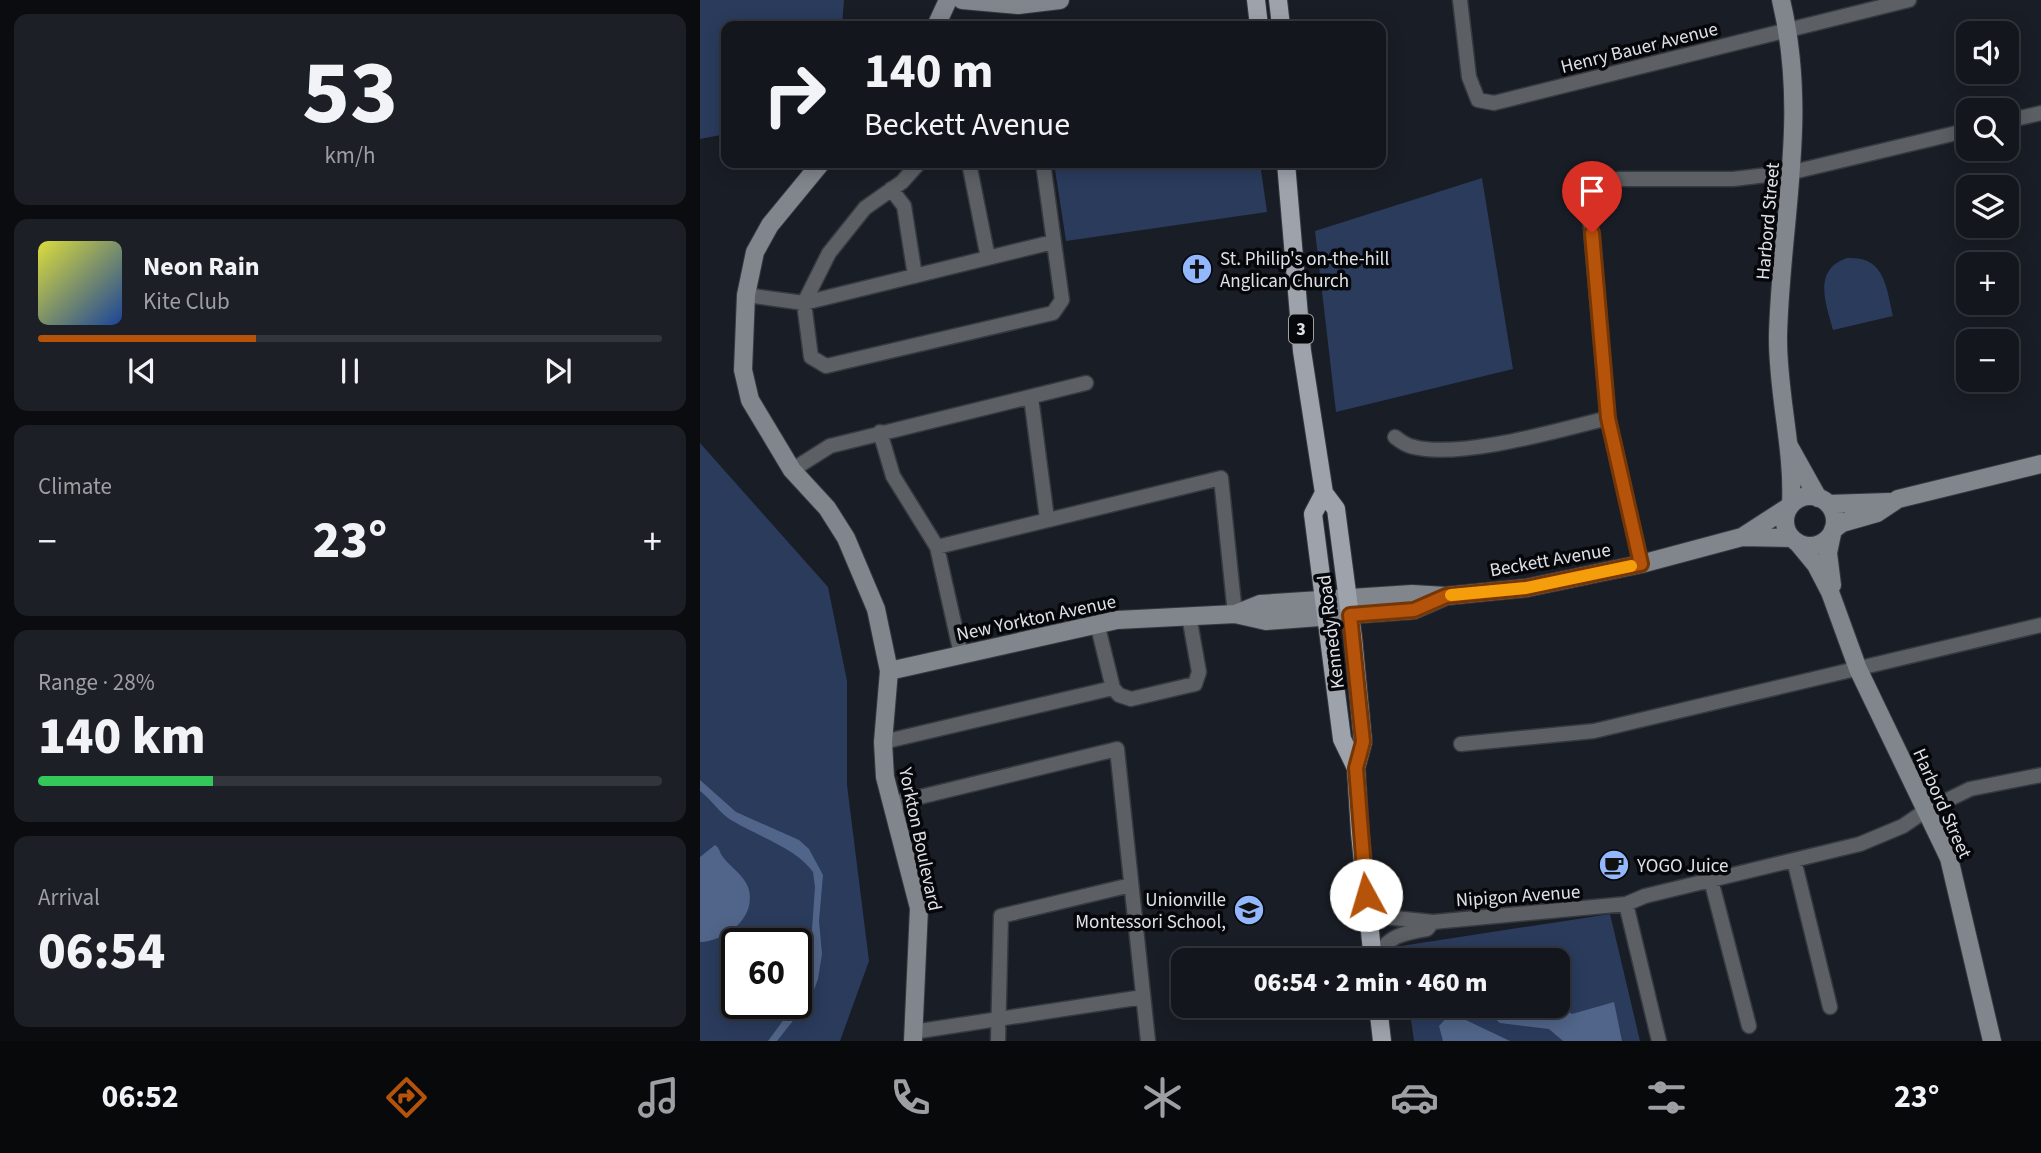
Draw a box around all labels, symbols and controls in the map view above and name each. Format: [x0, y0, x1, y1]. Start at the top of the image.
street label: Henry Bauer Avenue [1558, 16, 1721, 81]
map controls [1956, 21, 2019, 392]
button: sound [1956, 21, 2019, 84]
text: 53 [302, 29, 398, 158]
text: 140 m [864, 37, 993, 107]
icon: right [749, 49, 840, 140]
button: search [1956, 98, 2019, 161]
text: Beckett Avenue [864, 102, 1070, 148]
text: km/h [324, 139, 376, 172]
pin [1562, 161, 1622, 233]
street label: Harbord Street [1750, 161, 1787, 281]
icon: arrive [1573, 172, 1611, 210]
button: layers [1956, 175, 2019, 238]
place label: St. Philip's on-the-hill Anglican Church [1220, 246, 1389, 295]
text: Neon Rain [143, 248, 260, 285]
church icon: St. Philip's on-the-hill Anglican Church [1180, 252, 1214, 286]
button: + [1956, 252, 2019, 315]
text: Kite Club [143, 285, 230, 318]
road number: 3 [1289, 314, 1313, 344]
button: − [1956, 329, 2019, 392]
icon: previous [123, 352, 161, 390]
icon: pause [331, 352, 369, 390]
icon: next [539, 352, 577, 390]
text: Climate [38, 470, 112, 503]
text: 23° [313, 504, 387, 578]
text: − [38, 515, 57, 569]
text: + [643, 515, 662, 569]
street label: Beckett Avenue [1488, 537, 1613, 584]
street label: Kennedy Road [1311, 573, 1352, 690]
street label: New Yorkton Avenue [954, 588, 1119, 649]
text: Range · 28% [38, 666, 155, 699]
text: 140 km [38, 700, 206, 774]
street label: Harbord Street [1905, 744, 1978, 863]
street label: Yorkton Boulevard [891, 764, 948, 914]
cafe icon: YOGO Juice [1597, 848, 1631, 882]
place label: YOGO Juice [1636, 853, 1728, 880]
position arrow [1329, 858, 1403, 932]
street label: Nipigon Avenue [1455, 879, 1581, 914]
text: Arrival [38, 881, 100, 914]
place label: Unionville Montessori School, [1075, 887, 1226, 936]
school or university icon: Unionville Montessori School, [1232, 893, 1266, 927]
text: 06:54 [38, 915, 165, 989]
speed limit sign: 60 [721, 928, 812, 1019]
text: 06:54 · 2 min · 460 m [1254, 964, 1487, 1001]
icon: directions [382, 1073, 431, 1122]
icon: music [634, 1073, 683, 1122]
icon: phone [886, 1073, 935, 1122]
icon: climate [1138, 1073, 1187, 1122]
icon: car [1390, 1073, 1439, 1122]
icon: filters [1642, 1073, 1691, 1122]
text: 06:52 [102, 1074, 179, 1120]
text: 23° [1894, 1074, 1939, 1120]

